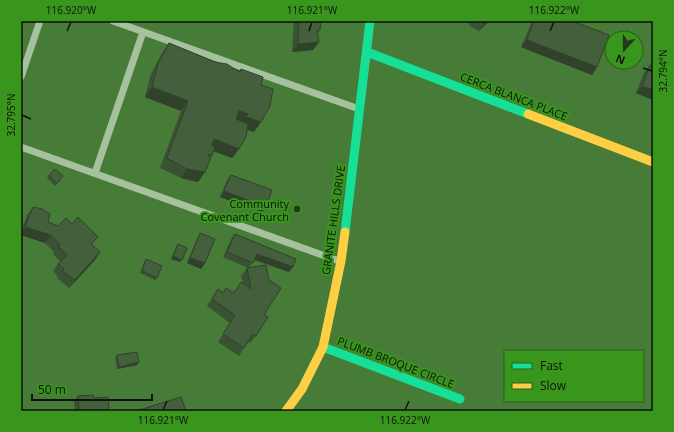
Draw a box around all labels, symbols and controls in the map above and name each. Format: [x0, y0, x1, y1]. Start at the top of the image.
text: 116.920°W [46, 3, 97, 17]
text: 116.921°W [287, 3, 338, 17]
text: 116.922°W [529, 3, 580, 17]
north arrow [604, 30, 644, 70]
text: 32.794°N [656, 49, 670, 93]
text: N [613, 51, 627, 68]
street label: CERCA BLANCA PLACE [458, 69, 570, 123]
text: 32.795°N [4, 93, 18, 137]
street label: GRANITE HILLS DRIVE [318, 164, 348, 276]
place label: Community Covenant Church [200, 196, 289, 224]
marker: Community Covenant Church [292, 204, 302, 214]
street label: PLUMB BROQUE CIRCLE [336, 333, 456, 391]
legend [504, 350, 644, 402]
text: Fast [540, 357, 563, 374]
scale bar [32, 376, 152, 402]
text: Slow [540, 377, 567, 394]
text: 50 m [38, 381, 66, 398]
text: 116.921°W [138, 413, 189, 427]
text: 116.922°W [380, 413, 431, 427]

